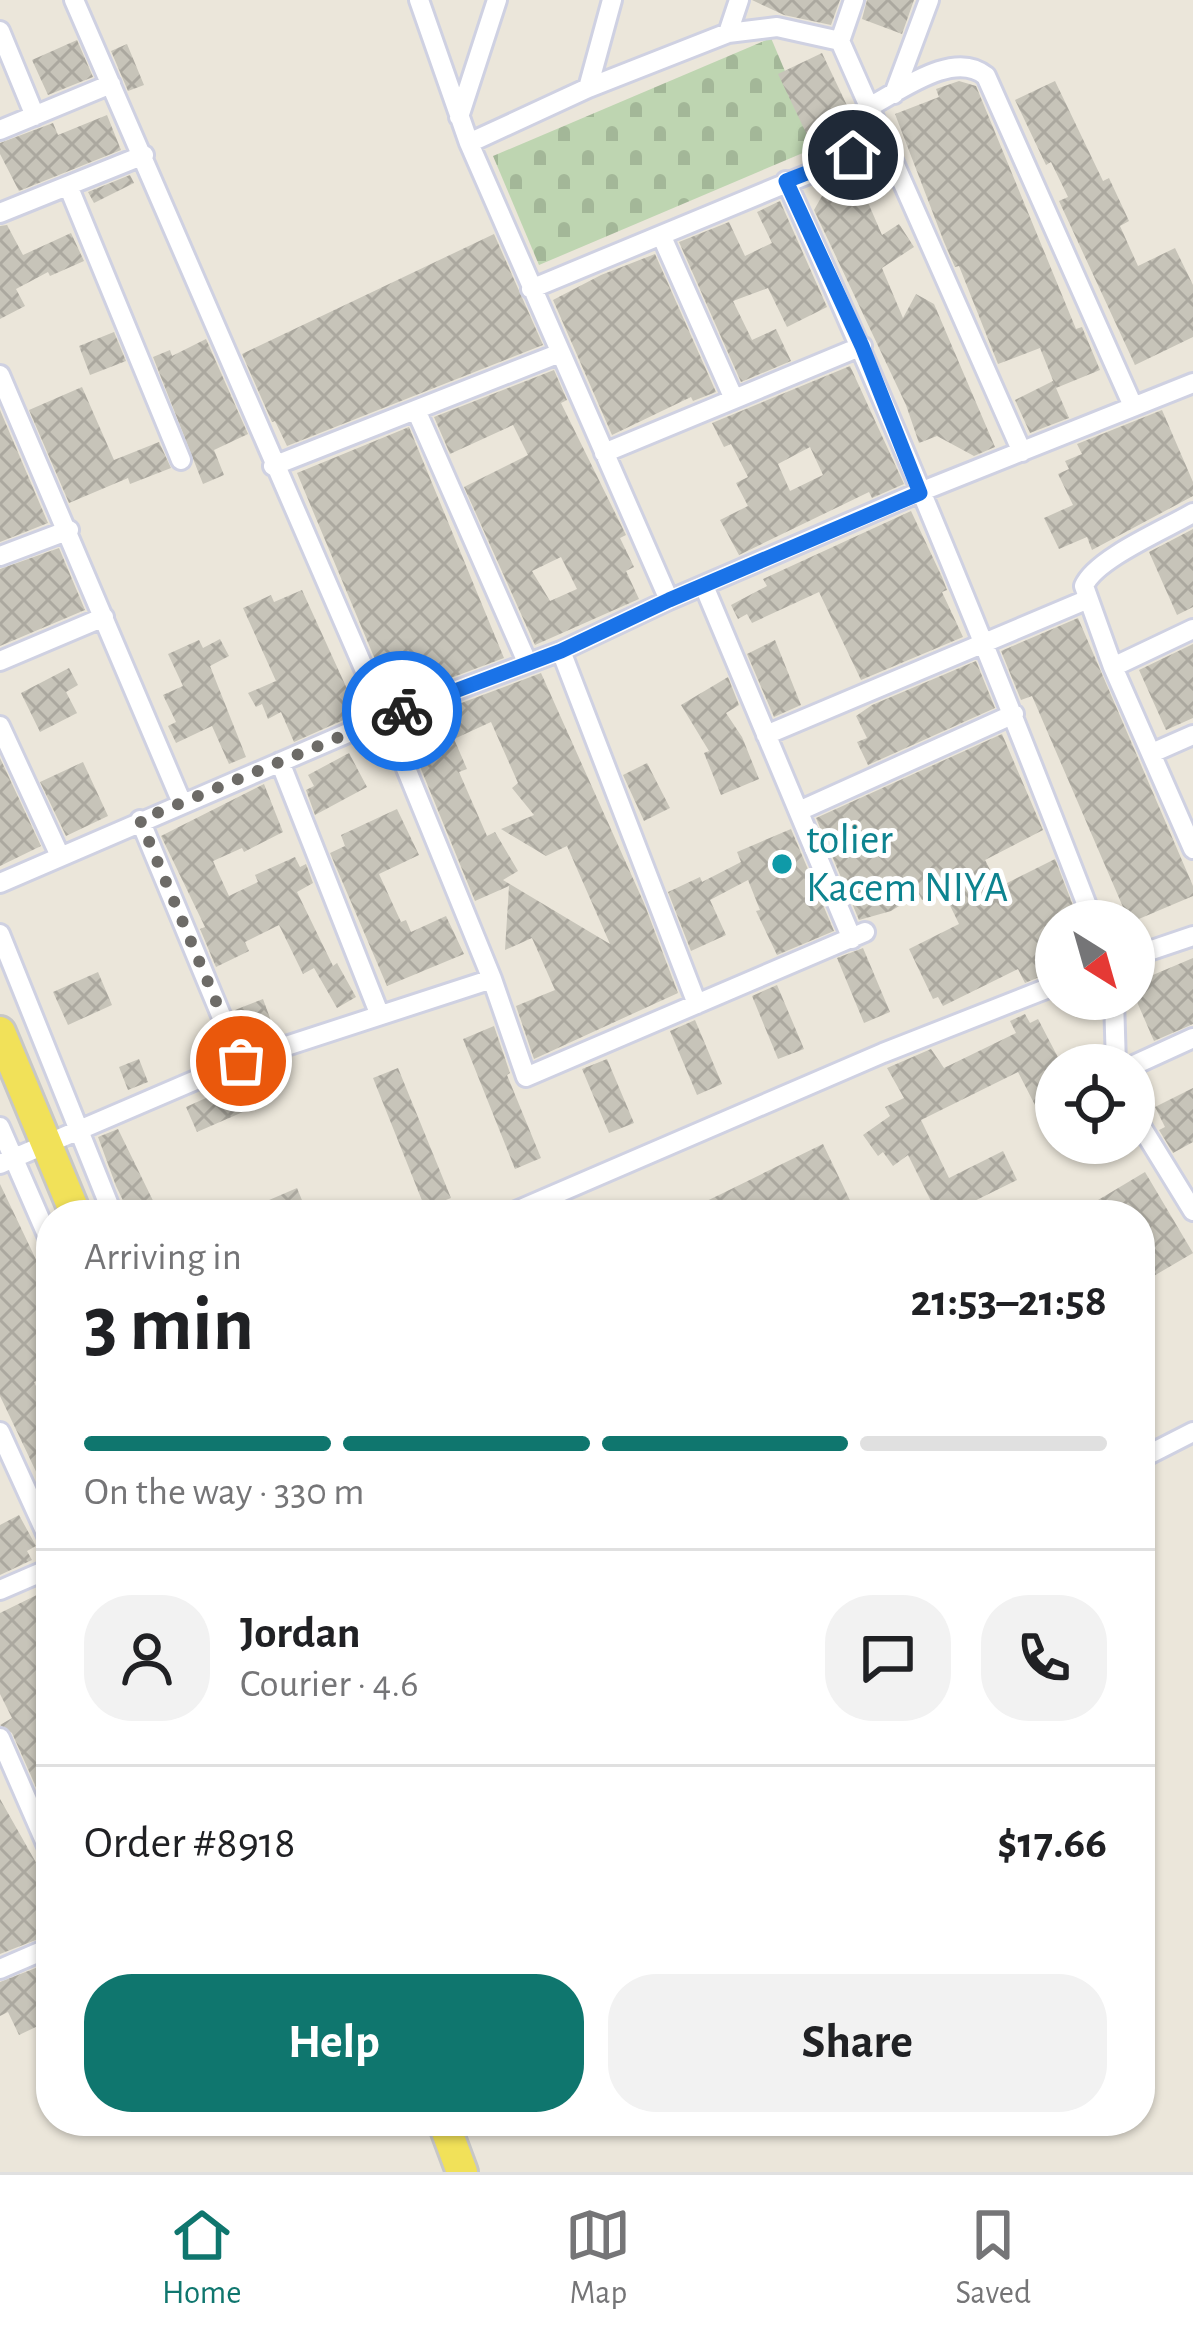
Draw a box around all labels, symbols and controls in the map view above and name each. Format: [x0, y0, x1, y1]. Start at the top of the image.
pin [802, 104, 904, 206]
icon: home [820, 122, 886, 188]
courier [342, 651, 462, 771]
icon: bike [369, 678, 435, 744]
place label: tolier Kacem NIYA [806, 819, 1008, 909]
marker: tolier Kacem NIYA [769, 851, 795, 877]
north arrow [1035, 900, 1155, 1020]
map controls [1035, 900, 1155, 1164]
pin [190, 1010, 292, 1112]
icon: bag [208, 1028, 274, 1094]
button: locate [1035, 1044, 1155, 1164]
text: Arriving in [84, 1238, 242, 1277]
text: 21:53–21:58 [910, 1279, 1107, 1324]
text: 3 min [84, 1287, 254, 1365]
text: On the way · 330 m [84, 1473, 364, 1512]
button: person [84, 1595, 210, 1721]
button: chat [825, 1595, 951, 1721]
button: phone [981, 1595, 1107, 1721]
text: Jordan [240, 1611, 361, 1656]
text: Courier · 4.6 [240, 1665, 419, 1704]
text: Order #8918 [84, 1821, 296, 1866]
text: $17.66 [997, 1821, 1107, 1866]
button: Help [84, 1974, 584, 2112]
button: Share [608, 1974, 1107, 2112]
tab: Home [162, 2202, 241, 2314]
tab: Map [565, 2202, 631, 2314]
tab: Saved [955, 2202, 1031, 2314]

